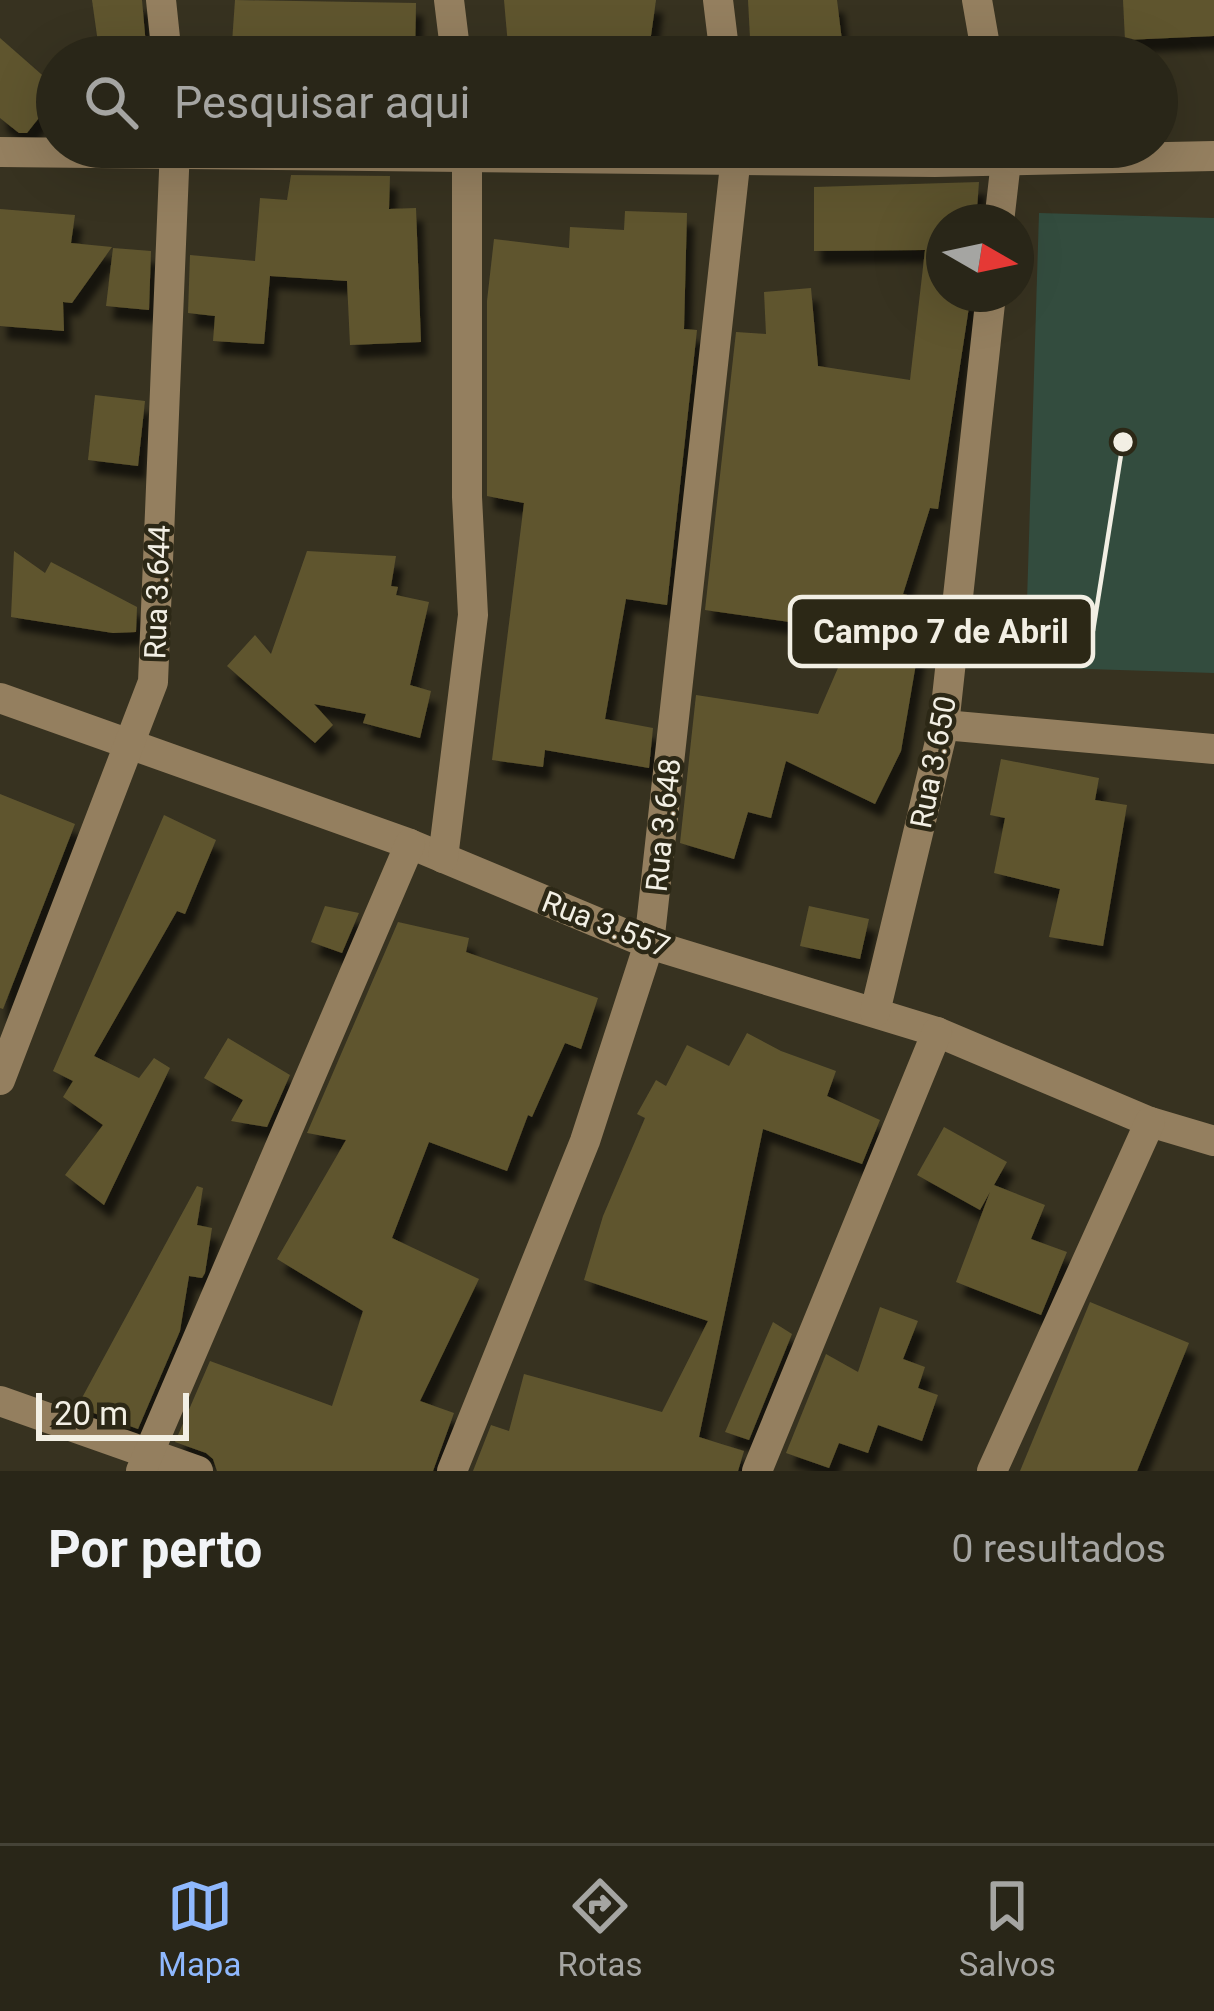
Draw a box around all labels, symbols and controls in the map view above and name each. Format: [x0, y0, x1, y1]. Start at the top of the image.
search box [36, 36, 1178, 168]
icon: search [78, 69, 144, 135]
text: Pesquisar aqui [174, 76, 470, 129]
north arrow [926, 204, 1034, 312]
street label: Rua 3.644 [137, 524, 177, 660]
callout: Campo 7 de Abril [790, 597, 1093, 666]
text: Campo 7 de Abril [813, 612, 1069, 651]
street label: Rua 3.650 [903, 693, 963, 831]
street label: Rua 3.648 [639, 756, 687, 894]
street label: Rua 3.557 [537, 884, 675, 964]
scale bar [36, 1387, 189, 1440]
text: 20 m [54, 1394, 128, 1433]
text: Por perto [48, 1520, 262, 1579]
text: 0 resultados [951, 1526, 1166, 1572]
tab: Mapa [158, 1873, 241, 1984]
tab: Rotas [558, 1873, 642, 1984]
tab: Salvos [959, 1873, 1056, 1984]

